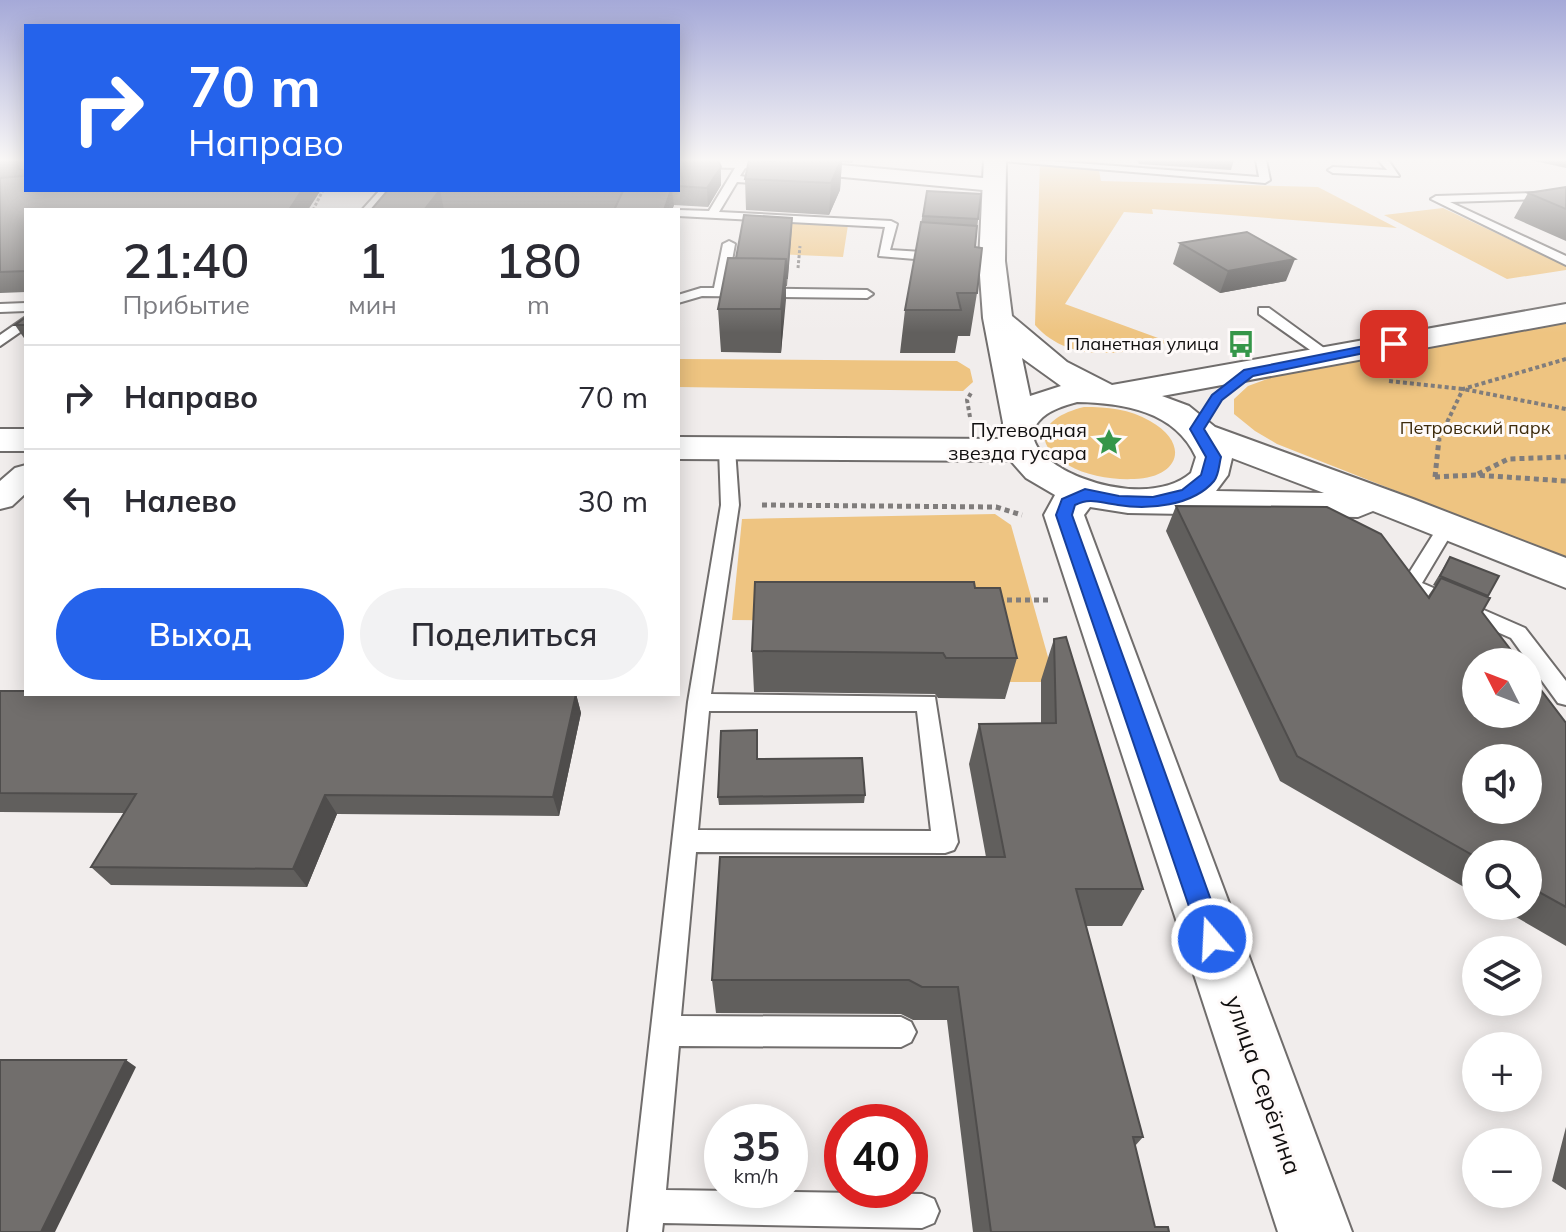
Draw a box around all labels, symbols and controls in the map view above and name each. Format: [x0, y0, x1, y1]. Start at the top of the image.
text: 70 m [188, 51, 321, 121]
icon: right [56, 56, 160, 160]
text: Направо [188, 120, 344, 165]
text: 21:40 [123, 230, 249, 290]
text: 1 [358, 230, 387, 290]
text: 180 [495, 230, 582, 290]
text: Прибытие [122, 288, 250, 321]
text: мин [348, 288, 397, 321]
text: m [527, 288, 550, 321]
pin [1360, 310, 1428, 378]
icon: arrive [1372, 322, 1416, 366]
bus stop icon: Планетная улица [1226, 329, 1256, 359]
place label: Планетная улица [1066, 332, 1219, 355]
icon: right [56, 375, 100, 419]
text: Направо [124, 378, 258, 416]
text: 70 m [578, 378, 648, 416]
park label: Петровский парк [1400, 416, 1551, 439]
place label: Путеводная звезда гусара [948, 417, 1087, 465]
place icon: Путеводная звезда гусара [1094, 427, 1124, 457]
icon: left [56, 479, 100, 523]
text: Налево [124, 482, 237, 520]
text: 30 m [578, 482, 648, 520]
button: Выход [56, 588, 344, 680]
button: Поделиться [360, 588, 648, 680]
north arrow [1462, 648, 1542, 728]
map controls [1462, 648, 1542, 1208]
button: sound [1462, 744, 1542, 824]
button: search [1462, 840, 1542, 920]
position arrow [1170, 897, 1254, 981]
button: layers [1462, 936, 1542, 1016]
street label: улица Серёгина [1219, 991, 1309, 1178]
button: + [1462, 1032, 1542, 1112]
speed limit sign: 40 [824, 1104, 928, 1208]
text: 35 [732, 1121, 780, 1171]
button: − [1462, 1128, 1542, 1208]
text: km/h [733, 1163, 779, 1188]

